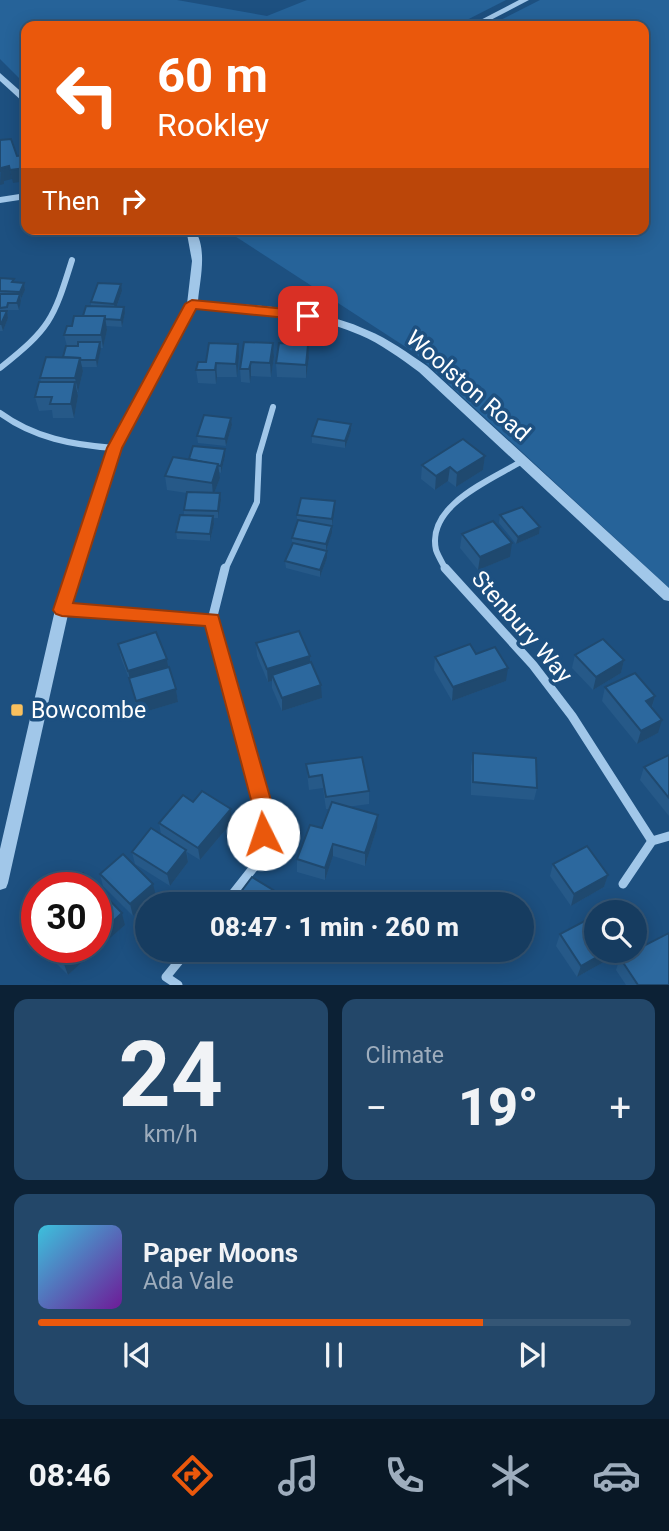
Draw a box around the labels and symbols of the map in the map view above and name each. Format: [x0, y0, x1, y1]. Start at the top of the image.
pin [278, 286, 338, 346]
street label: Woolston Road [401, 325, 535, 447]
street label: Stenbury Way [466, 565, 578, 689]
place label: Bowcombe [31, 697, 146, 724]
marker: Bowcombe [9, 702, 25, 718]
position arrow [226, 797, 300, 871]
speed limit sign: 30 [21, 872, 112, 963]

